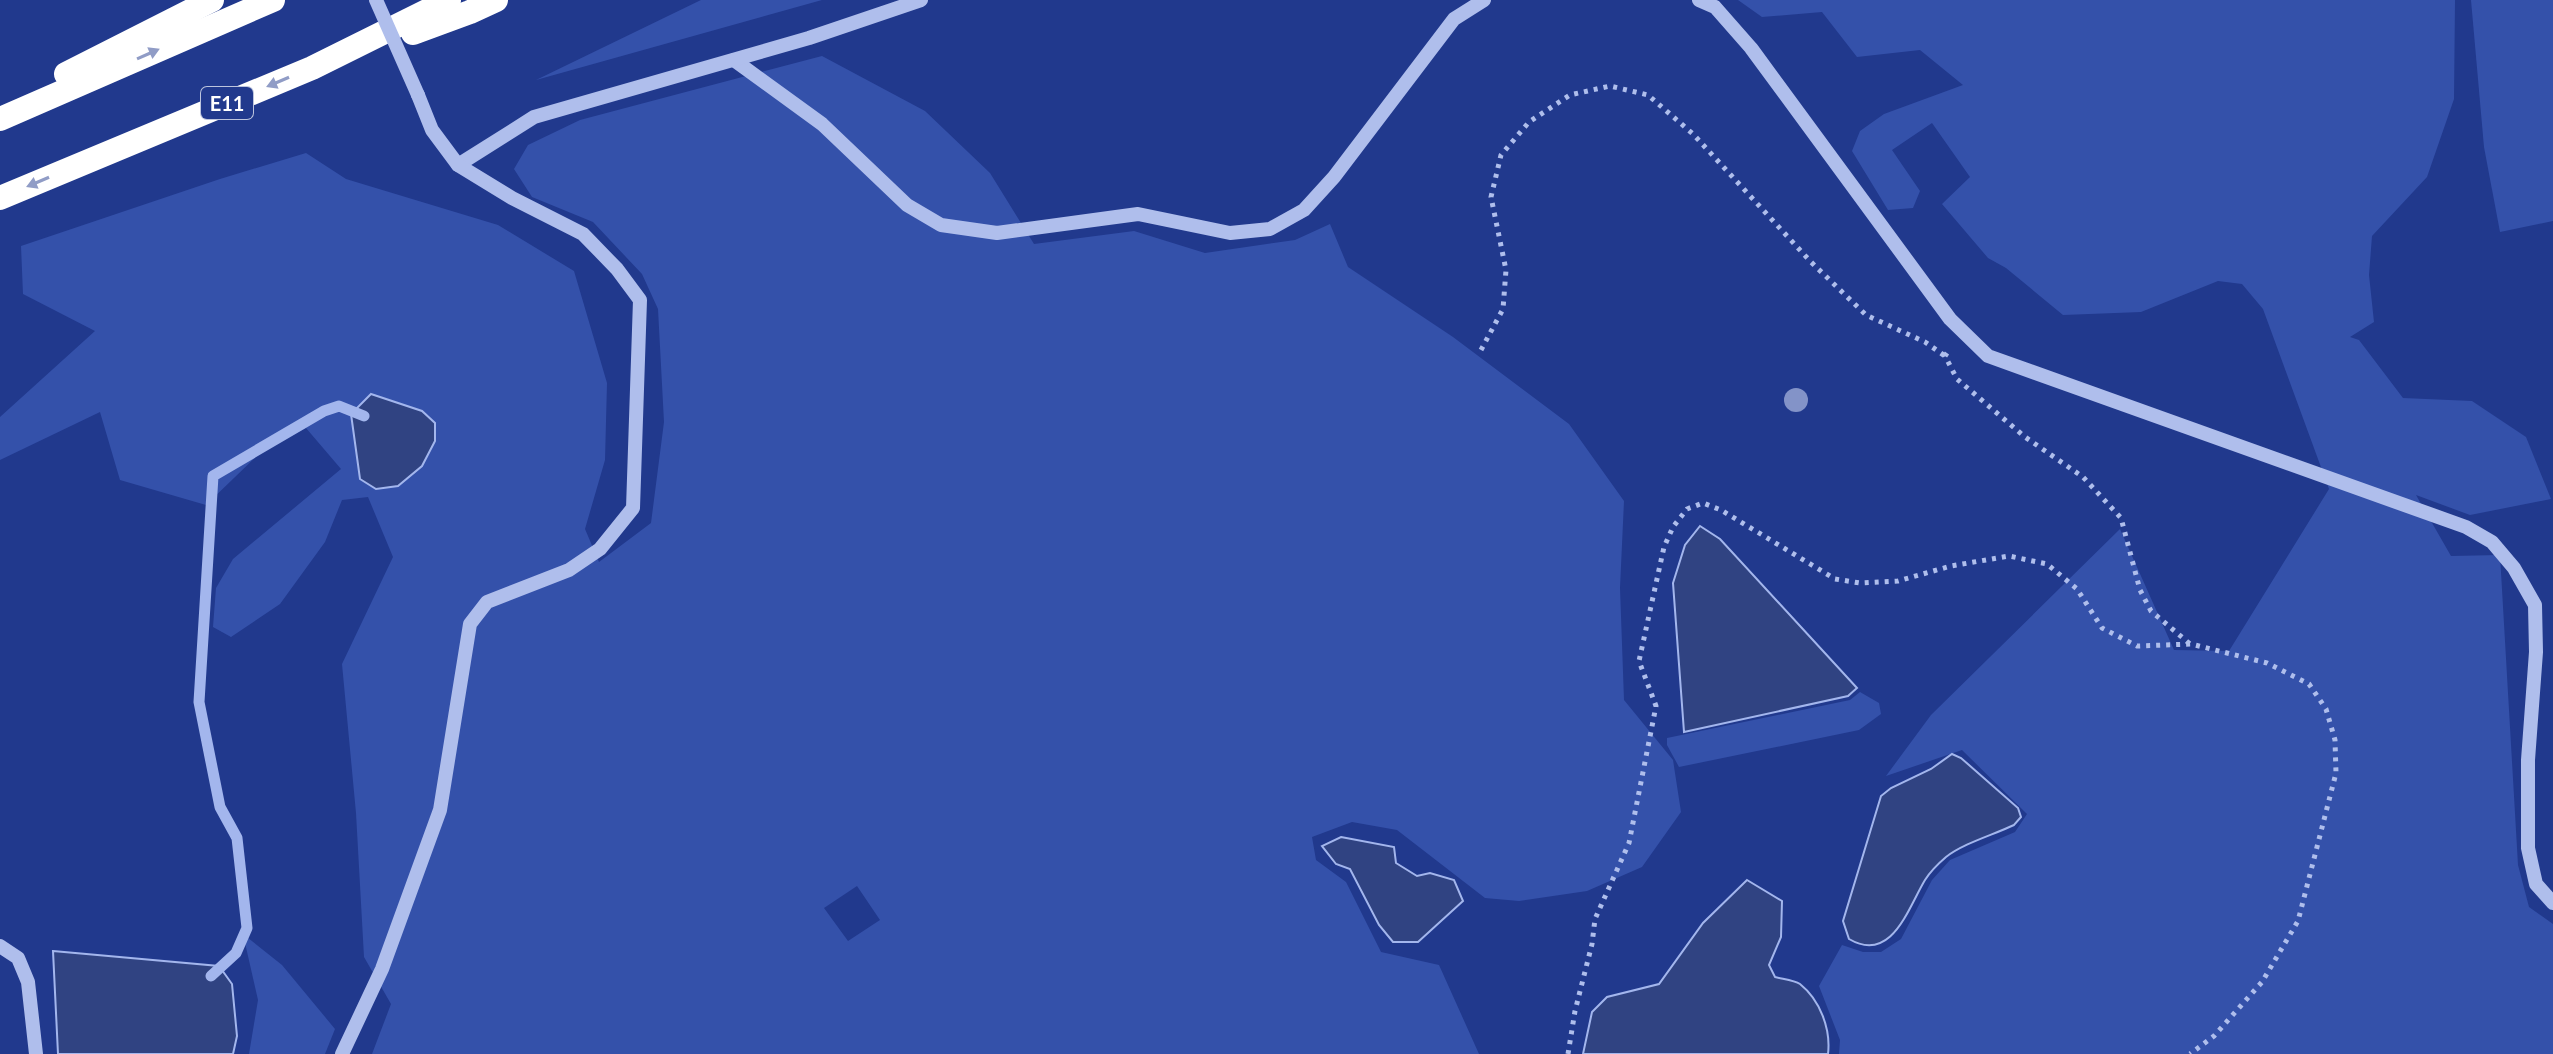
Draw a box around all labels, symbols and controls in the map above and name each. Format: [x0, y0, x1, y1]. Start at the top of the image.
one-way arrow [137, 48, 160, 61]
one-way arrow [266, 76, 290, 89]
road number: E11 [201, 87, 253, 119]
one-way arrow [26, 175, 50, 188]

